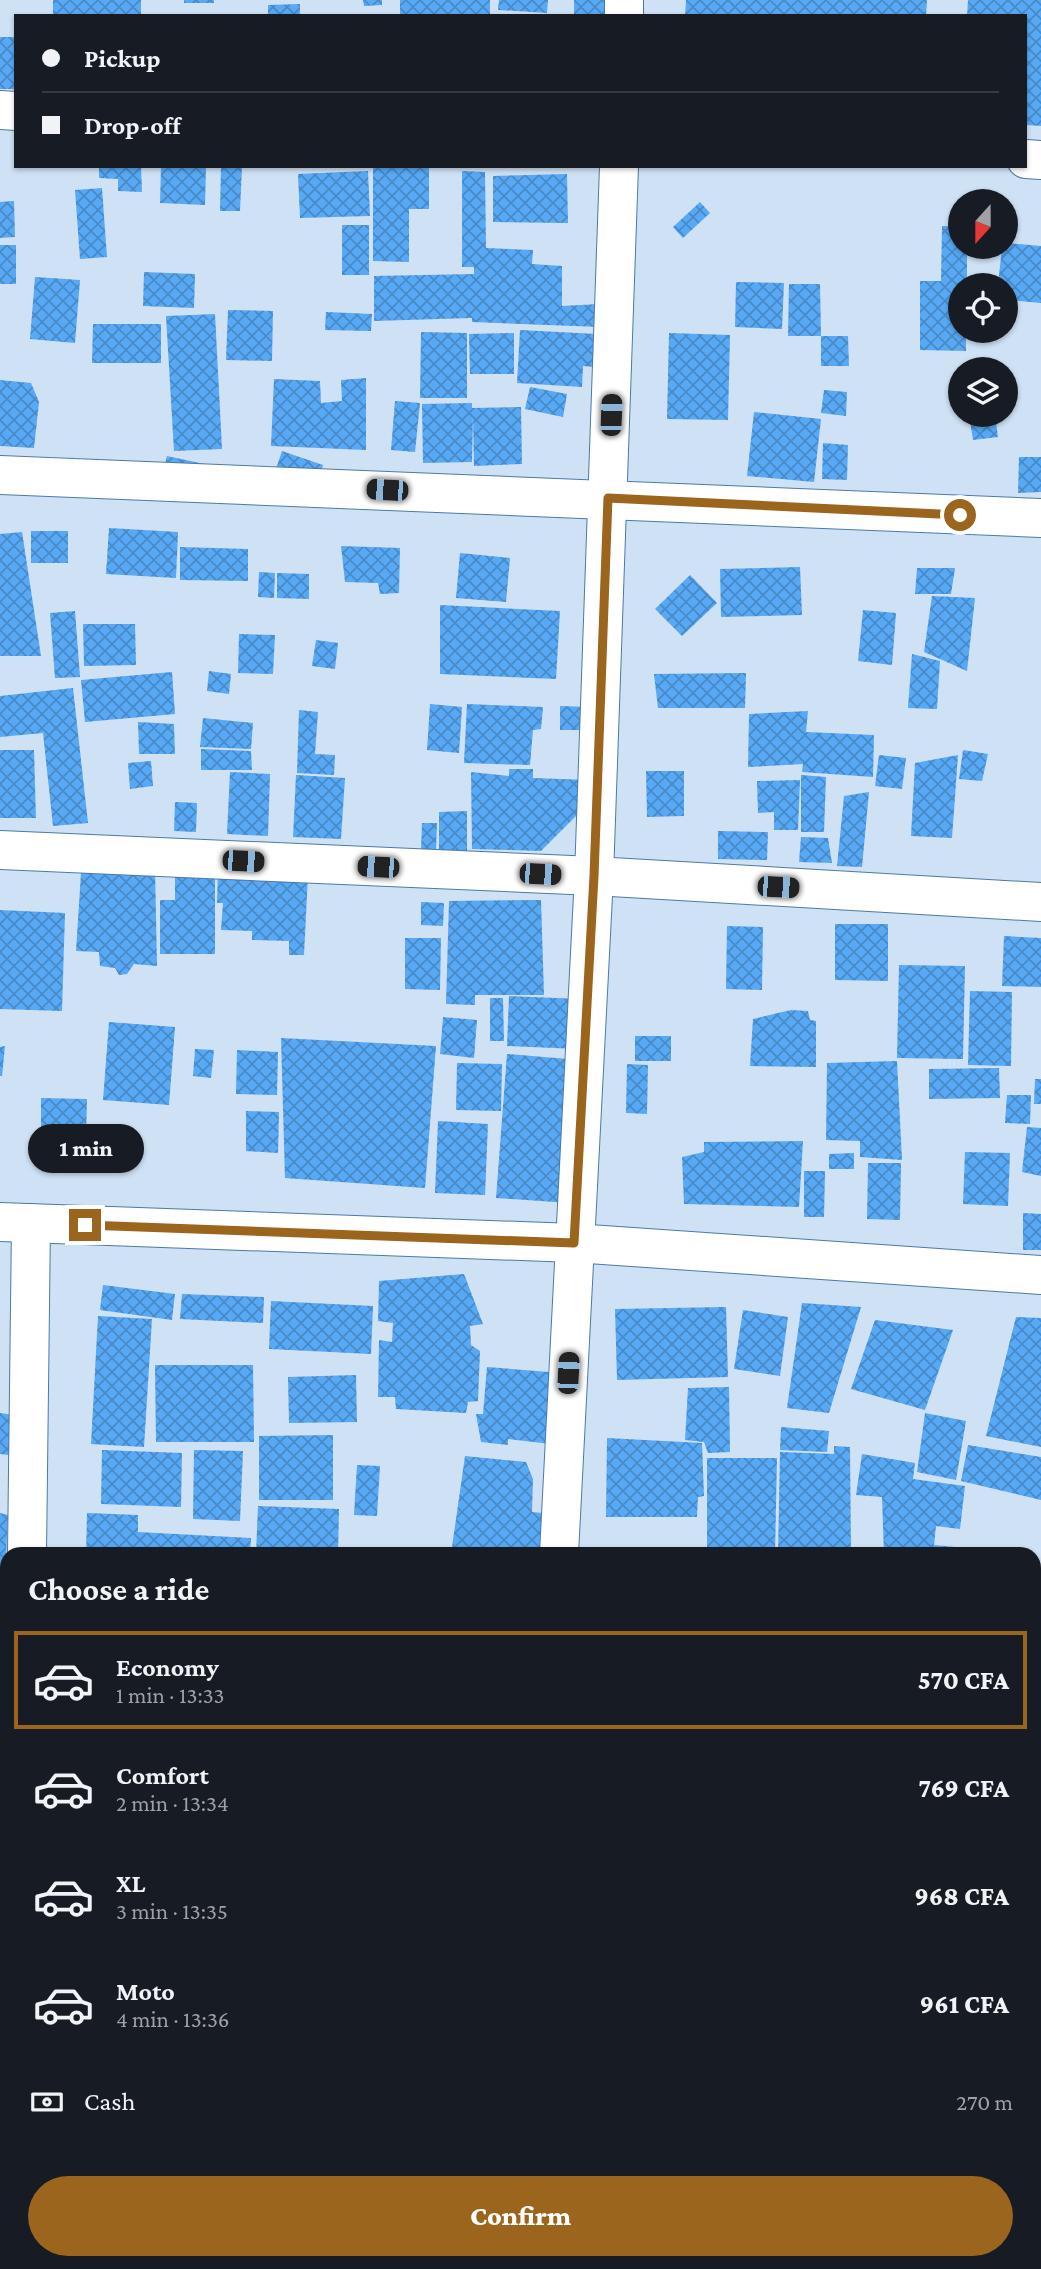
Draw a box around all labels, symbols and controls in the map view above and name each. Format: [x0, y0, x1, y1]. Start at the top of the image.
text: Pickup [84, 44, 161, 73]
text: Drop-off [84, 111, 181, 140]
north arrow [948, 189, 1018, 259]
map controls [948, 189, 1018, 427]
button: locate [948, 273, 1018, 343]
button: layers [948, 357, 1018, 427]
car [600, 394, 623, 436]
car [366, 478, 409, 502]
route start [944, 499, 976, 531]
car [222, 849, 265, 873]
car [357, 855, 400, 879]
car [519, 862, 562, 886]
car [757, 875, 800, 899]
callout: 1 min [27, 1124, 143, 1172]
text: 1 min [59, 1135, 113, 1161]
route end [69, 1209, 101, 1241]
car [557, 1351, 580, 1395]
text: Choose a ride [28, 1571, 209, 1607]
icon: car [32, 1649, 95, 1712]
text: Economy [116, 1653, 219, 1682]
text: 570 CFA [918, 1666, 1009, 1695]
text: 1 min · 13:33 [116, 1682, 225, 1708]
icon: car [32, 1757, 95, 1820]
text: Comfort [116, 1761, 209, 1790]
text: 769 CFA [918, 1774, 1009, 1803]
text: 2 min · 13:34 [116, 1790, 229, 1816]
icon: car [32, 1865, 95, 1928]
text: XL [116, 1869, 145, 1898]
text: 968 CFA [914, 1882, 1009, 1911]
text: 3 min · 13:35 [116, 1898, 228, 1924]
icon: car [32, 1973, 95, 2036]
text: Moto [116, 1977, 175, 2006]
text: 961 CFA [920, 1990, 1009, 2019]
text: 4 min · 13:36 [116, 2006, 229, 2032]
icon: cash [28, 2083, 66, 2121]
text: Cash [84, 2087, 135, 2116]
text: 270 m [956, 2089, 1013, 2115]
button: Confirm [28, 2176, 1013, 2256]

